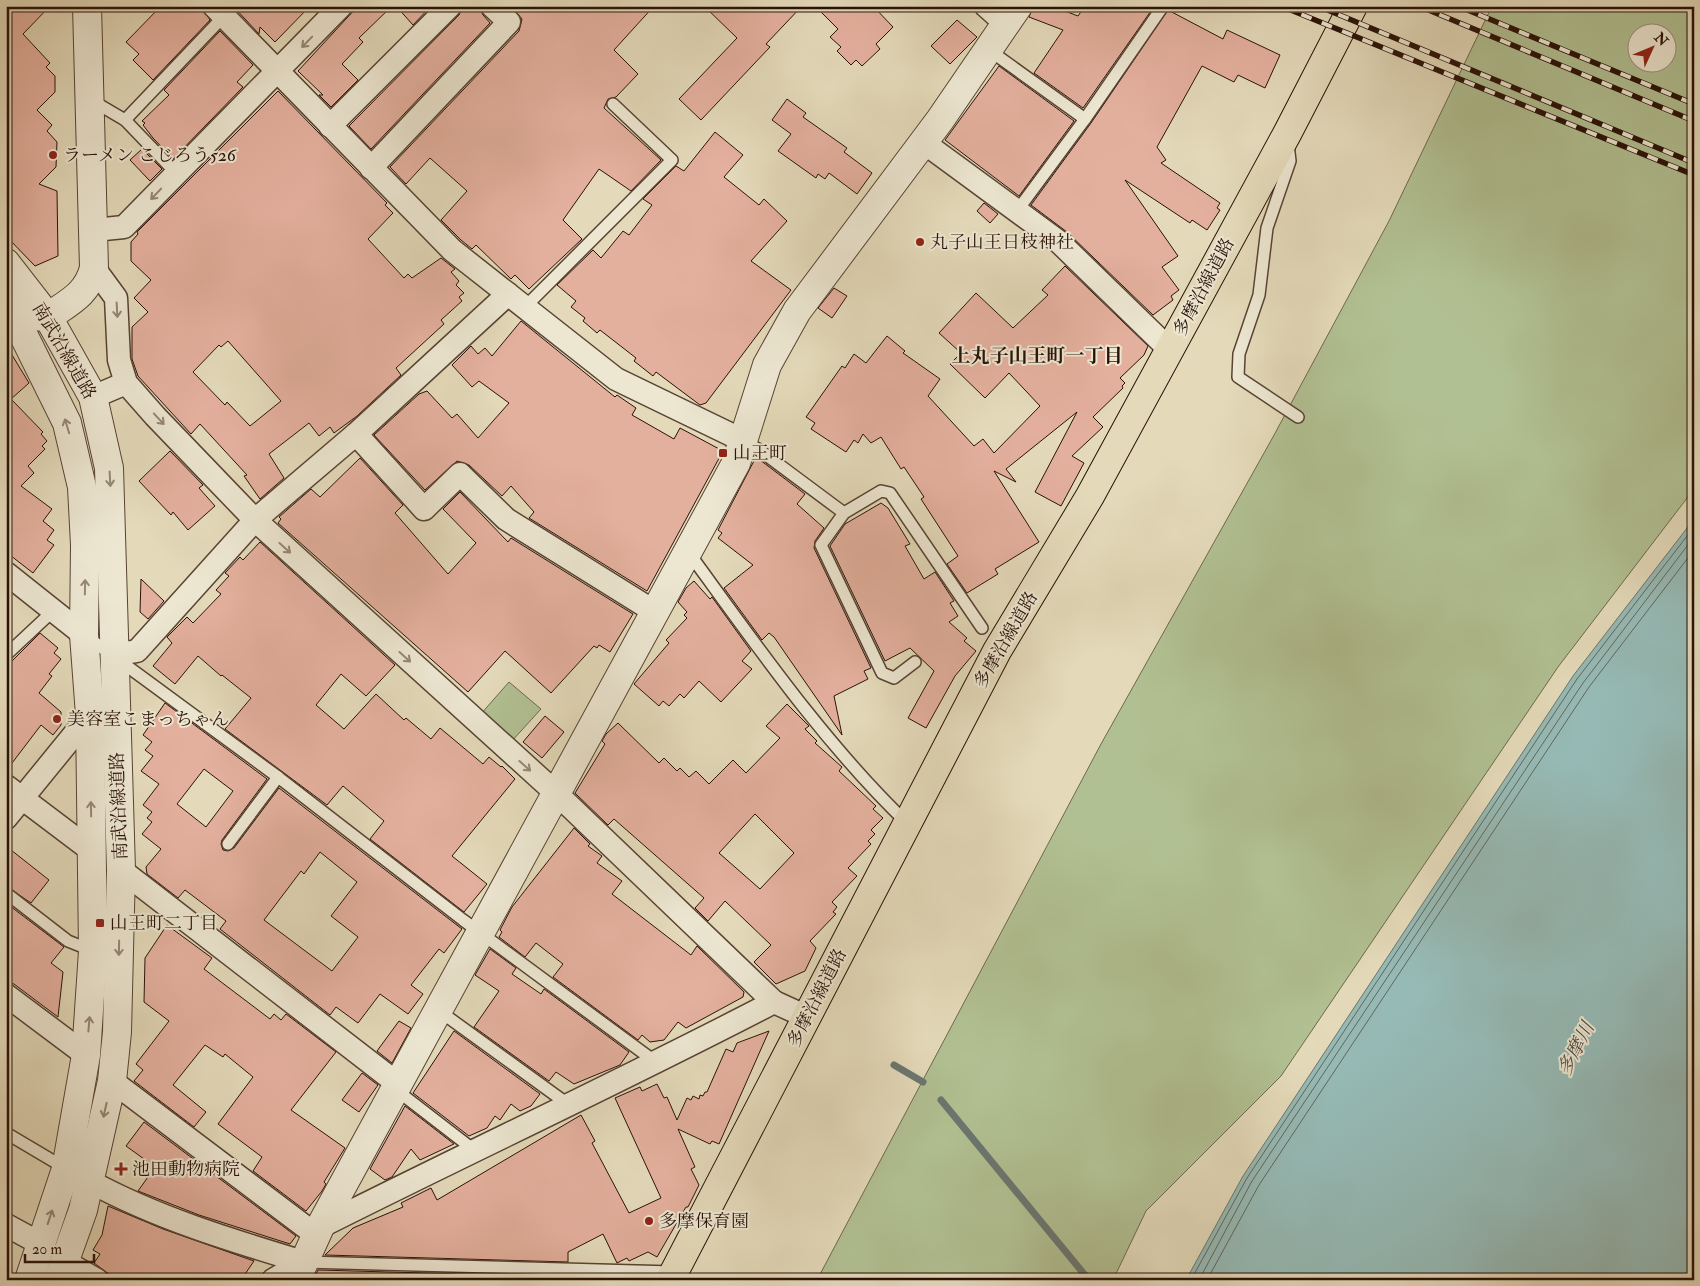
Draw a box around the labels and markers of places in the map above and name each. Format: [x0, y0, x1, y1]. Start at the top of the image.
place label: ラーメン こじろう526 [63, 144, 237, 167]
marker: ラーメン こじろう526 [47, 149, 59, 161]
place label: 丸子山王日枝神社 [930, 231, 1074, 254]
marker: 丸子山王日枝神社 [914, 236, 926, 248]
place label: 山王町 [733, 442, 787, 465]
marker: 山王町 [717, 447, 729, 459]
place label: 美容室こまっちゃん [67, 708, 229, 731]
marker: 美容室こまっちゃん [51, 713, 63, 725]
place label: 山王町二丁目 [110, 912, 218, 935]
marker: 山王町二丁目 [94, 917, 106, 929]
place label: 池田動物病院 [132, 1158, 240, 1181]
marker: 池田動物病院 [114, 1162, 128, 1176]
place label: 多摩保育園 [659, 1210, 749, 1233]
marker: 多摩保育園 [643, 1215, 655, 1227]

